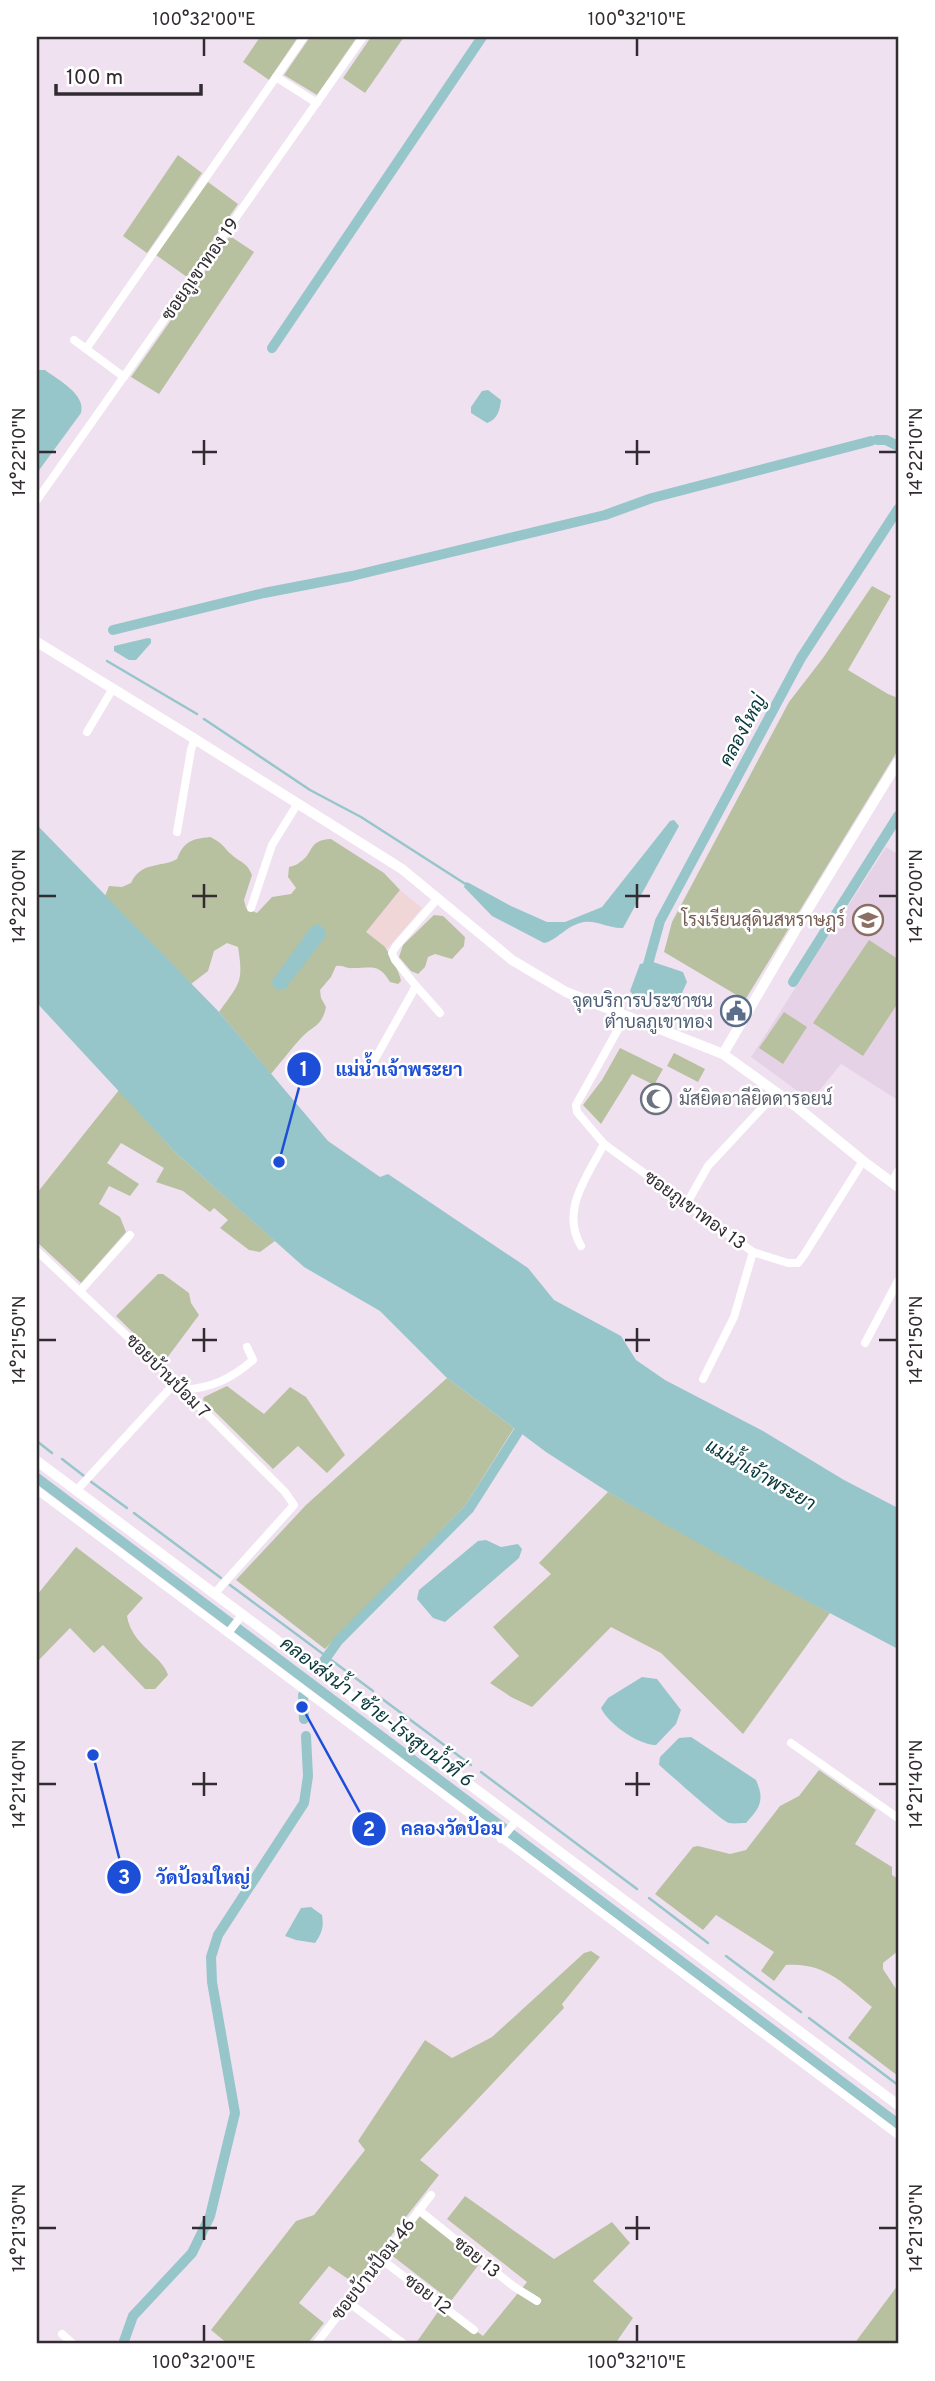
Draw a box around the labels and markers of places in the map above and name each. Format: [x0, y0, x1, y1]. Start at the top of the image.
school or university icon: โรงเรียนสุดินสหราษฎร์ [851, 903, 885, 937]
place label: โรงเรียนสุดินสหราษฎร์ [680, 907, 845, 933]
place label: จุดบริการประชาชน ตำบลภูเขาทอง [572, 990, 713, 1035]
public building icon: จุดบริการประชาชน ตำบลภูเขาทอง [719, 994, 753, 1028]
callout: แม่น้ำเจ้าพระยา [286, 1049, 477, 1089]
mosque icon: มัสยิดอาลียิดดารอยน์ [639, 1082, 673, 1116]
place label: มัสยิดอาลียิดดารอยน์ [679, 1086, 833, 1112]
callout: คลองวัดป้อม [352, 1809, 517, 1849]
callout: วัดป้อมใหญ่ [107, 1857, 264, 1897]

